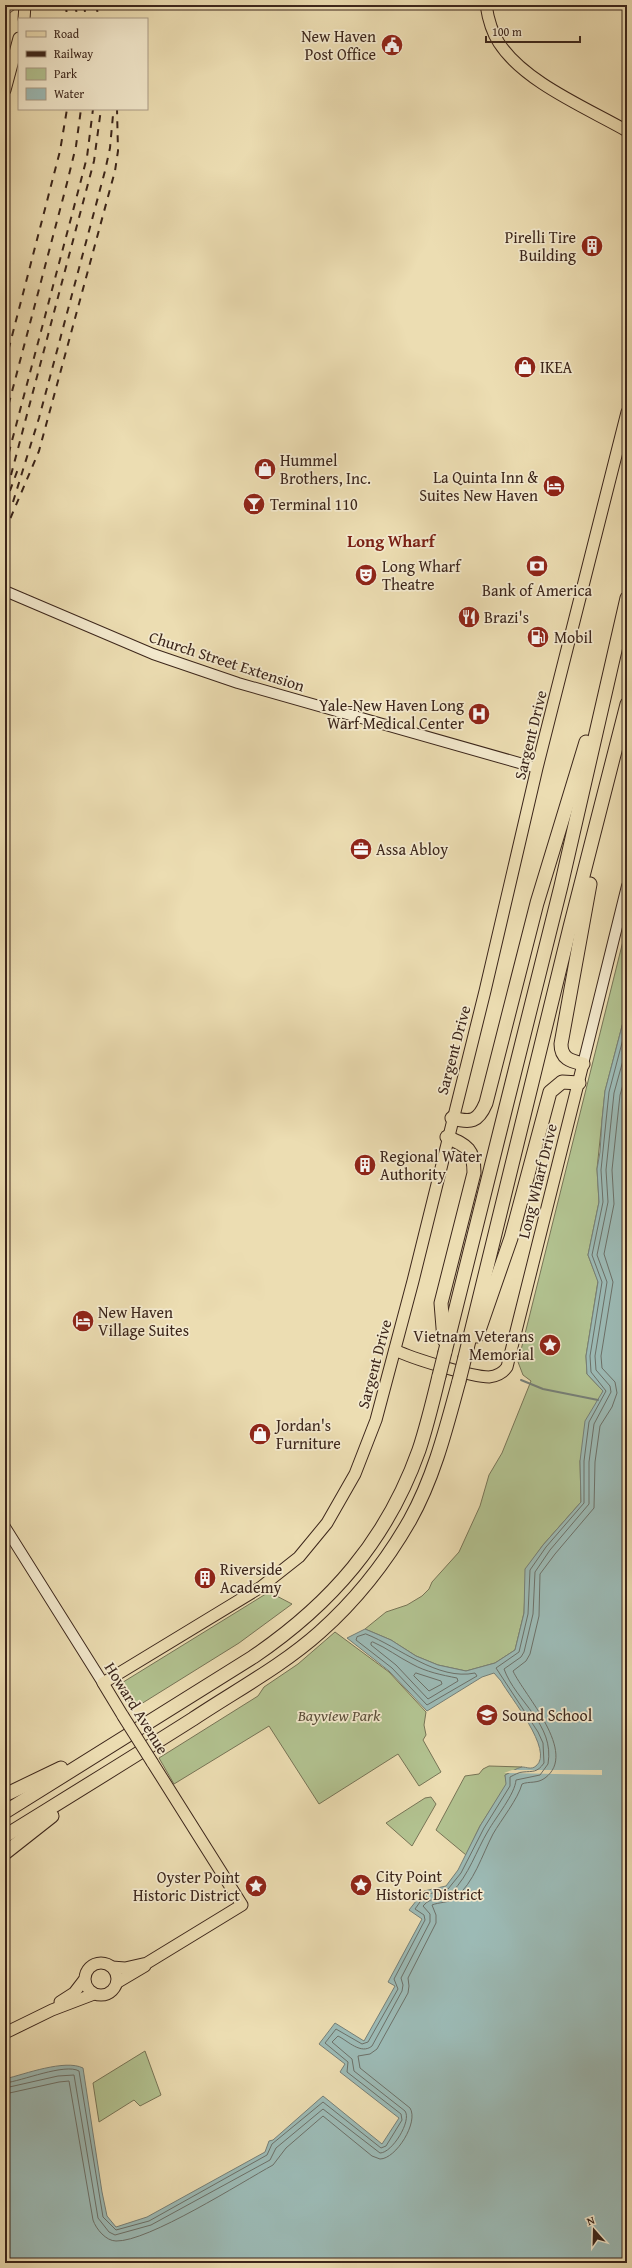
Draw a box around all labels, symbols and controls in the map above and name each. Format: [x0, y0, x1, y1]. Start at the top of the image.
legend [18, 18, 148, 110]
scale bar [486, 18, 580, 44]
text: 100 m [492, 23, 522, 40]
place label: New Haven Post Office [301, 24, 376, 66]
text: Road [54, 25, 80, 42]
public building icon: New Haven Post Office [379, 32, 405, 58]
text: Railway [54, 45, 93, 62]
text: Park [54, 65, 78, 82]
text: Water [54, 85, 84, 102]
place label: Pirelli Tire Building [505, 225, 576, 267]
building icon: Pirelli Tire Building [579, 233, 605, 259]
shop icon: IKEA [512, 354, 538, 380]
place label: IKEA [540, 355, 572, 379]
place label: Hummel Brothers, Inc. [280, 448, 371, 490]
shop icon: Hummel Brothers, Inc. [252, 456, 278, 482]
place label: La Quinta Inn & Suites New Haven [419, 465, 538, 507]
hotel icon: La Quinta Inn & Suites New Haven [541, 473, 567, 499]
bar icon: Terminal 110 [241, 491, 267, 517]
place label: Terminal 110 [270, 492, 358, 516]
district label: Long Wharf [347, 528, 437, 553]
bank icon: Bank of America [524, 553, 550, 579]
place label: Long Wharf Theatre [382, 554, 462, 596]
theatre icon: Long Wharf Theatre [353, 562, 379, 588]
place label: Bank of America [482, 578, 592, 602]
restaurant icon: Brazi's [456, 604, 482, 630]
place label: Brazi's [484, 605, 529, 629]
street label: Church Street Extension [146, 624, 308, 698]
fuel station icon: Mobil [525, 624, 551, 650]
place label: Mobil [554, 625, 593, 649]
street label: Sargent Drive [507, 688, 553, 782]
place label: Yale-New Haven Long Warf Medical Center [319, 693, 464, 735]
hospital icon: Yale-New Haven Long Warf Medical Center [466, 701, 492, 727]
office icon: Assa Abloy [348, 836, 374, 862]
place label: Assa Abloy [376, 837, 448, 861]
street label: Sargent Drive [430, 1003, 476, 1097]
street label: Long Wharf Drive [511, 1121, 563, 1241]
place label: Regional Water Authority [380, 1144, 483, 1186]
building icon: Regional Water Authority [352, 1152, 378, 1178]
place label: New Haven Village Suites [98, 1300, 189, 1342]
hotel icon: New Haven Village Suites [70, 1308, 96, 1334]
street label: Sargent Drive [351, 1317, 397, 1411]
place label: Vietnam Veterans Memorial [413, 1324, 535, 1366]
place icon: Vietnam Veterans Memorial [537, 1332, 563, 1358]
place label: Jordan's Furniture [274, 1413, 341, 1455]
shop icon: Jordan's Furniture [247, 1421, 273, 1447]
place label: Riverside Academy [220, 1557, 282, 1599]
building icon: Riverside Academy [192, 1565, 218, 1591]
street label: Howard Avenue [99, 1657, 175, 1759]
school or university icon: Sound School [474, 1702, 500, 1728]
park label: Bayview Park [297, 1703, 381, 1727]
place label: Sound School [502, 1703, 593, 1727]
place label: City Point Historic District [376, 1864, 483, 1906]
place label: Oyster Point Historic District [133, 1865, 240, 1907]
place icon: City Point Historic District [348, 1872, 374, 1898]
place icon: Oyster Point Historic District [243, 1873, 269, 1899]
north arrow [574, 2210, 614, 2250]
text: N [584, 2212, 597, 2229]

